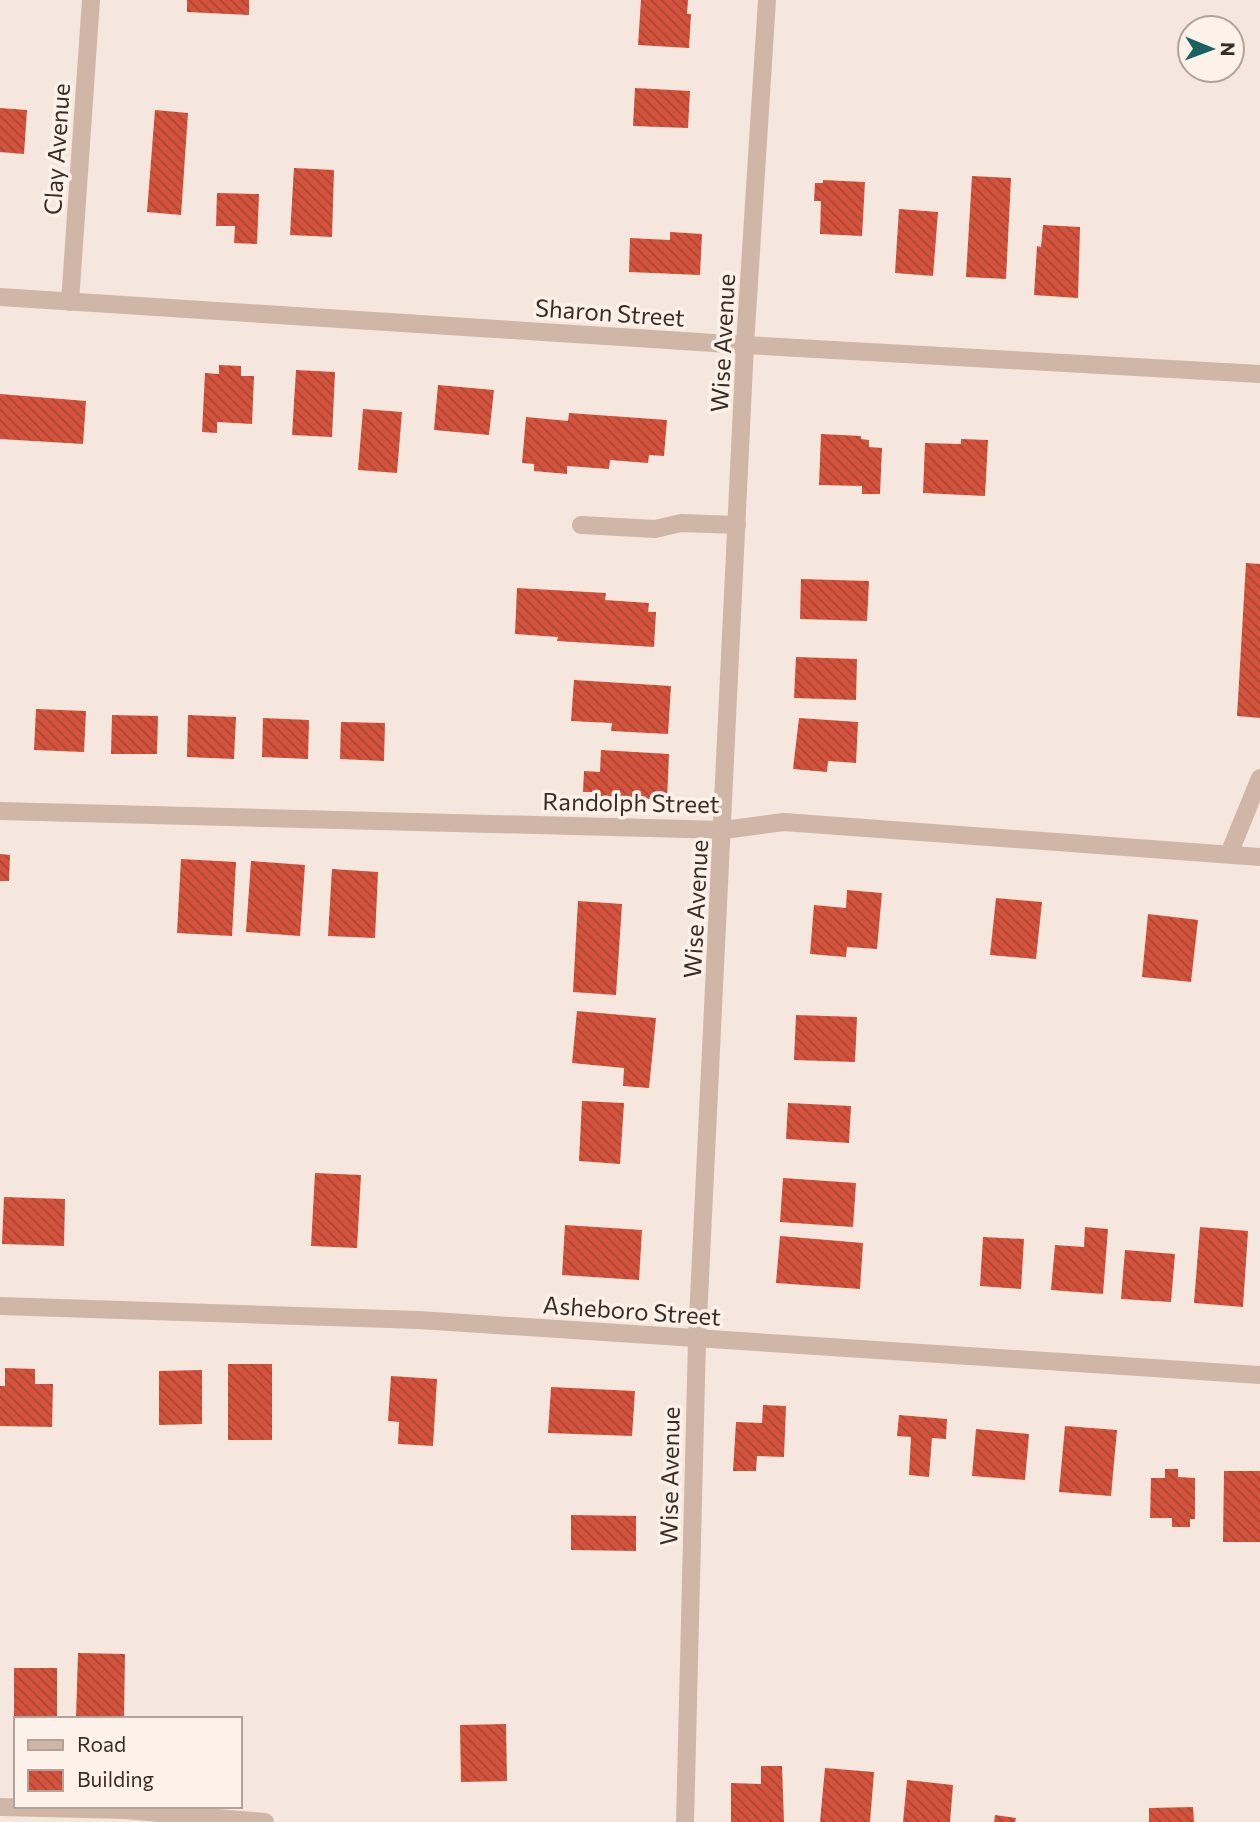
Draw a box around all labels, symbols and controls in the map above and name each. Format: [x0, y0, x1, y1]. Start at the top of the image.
north arrow [1176, 14, 1246, 84]
text: N [1217, 42, 1240, 57]
street label: Clay Avenue [37, 82, 75, 216]
street label: Wise Avenue [704, 273, 740, 413]
street label: Sharon Street [534, 292, 686, 332]
street label: Randolph Street [542, 786, 720, 818]
street label: Wise Avenue [677, 839, 713, 979]
street label: Asheboro Street [542, 1289, 722, 1331]
street label: Wise Avenue [653, 1406, 685, 1546]
legend [14, 1717, 242, 1808]
text: Road [77, 1731, 126, 1756]
text: Building [77, 1766, 154, 1791]

